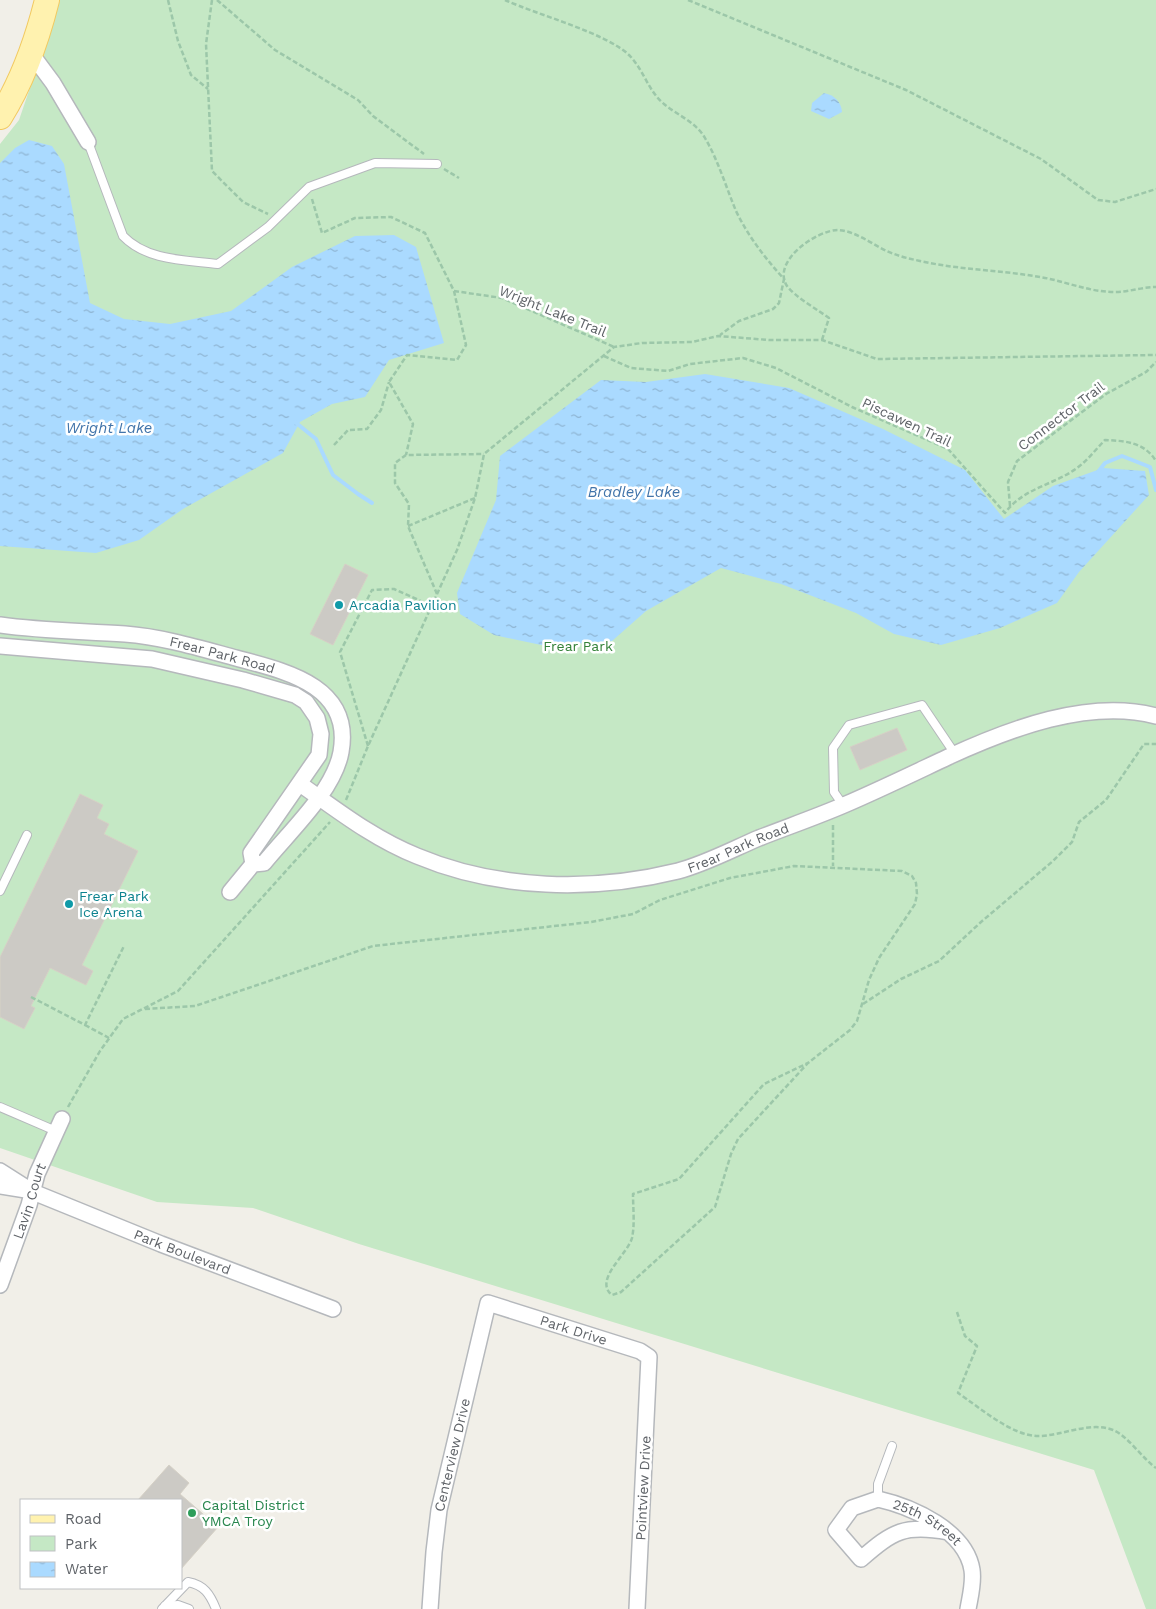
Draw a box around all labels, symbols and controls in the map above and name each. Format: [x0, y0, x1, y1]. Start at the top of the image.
street label: Wright Lake Trail [497, 282, 610, 340]
street label: Connector Trail [1015, 378, 1108, 454]
street label: Piscawen Trail [860, 394, 955, 450]
water label: Wright Lake [66, 419, 152, 437]
water label: Bradley Lake [588, 483, 680, 501]
place label: Arcadia Pavilion [349, 597, 457, 613]
marker: Arcadia Pavilion [333, 599, 345, 611]
street label: Frear Park Road [168, 633, 277, 676]
park label: Frear Park [543, 638, 613, 654]
street label: Frear Park Road [685, 819, 791, 876]
place label: Frear Park Ice Arena [79, 888, 149, 920]
marker: Frear Park Ice Arena [63, 898, 75, 910]
street label: Lavin Court [9, 1160, 49, 1241]
street label: Park Boulevard [132, 1226, 233, 1278]
street label: Park Drive [538, 1312, 609, 1348]
street label: Centerview Drive [431, 1397, 473, 1513]
street label: Pointview Drive [632, 1435, 654, 1541]
street label: 25th Street [891, 1496, 965, 1548]
place label: Capital District YMCA Troy [202, 1497, 305, 1529]
legend [20, 1499, 182, 1589]
marker: Capital District YMCA Troy [186, 1507, 198, 1519]
text: Road [65, 1510, 102, 1528]
text: Park [65, 1535, 98, 1553]
text: Water [65, 1560, 108, 1578]

